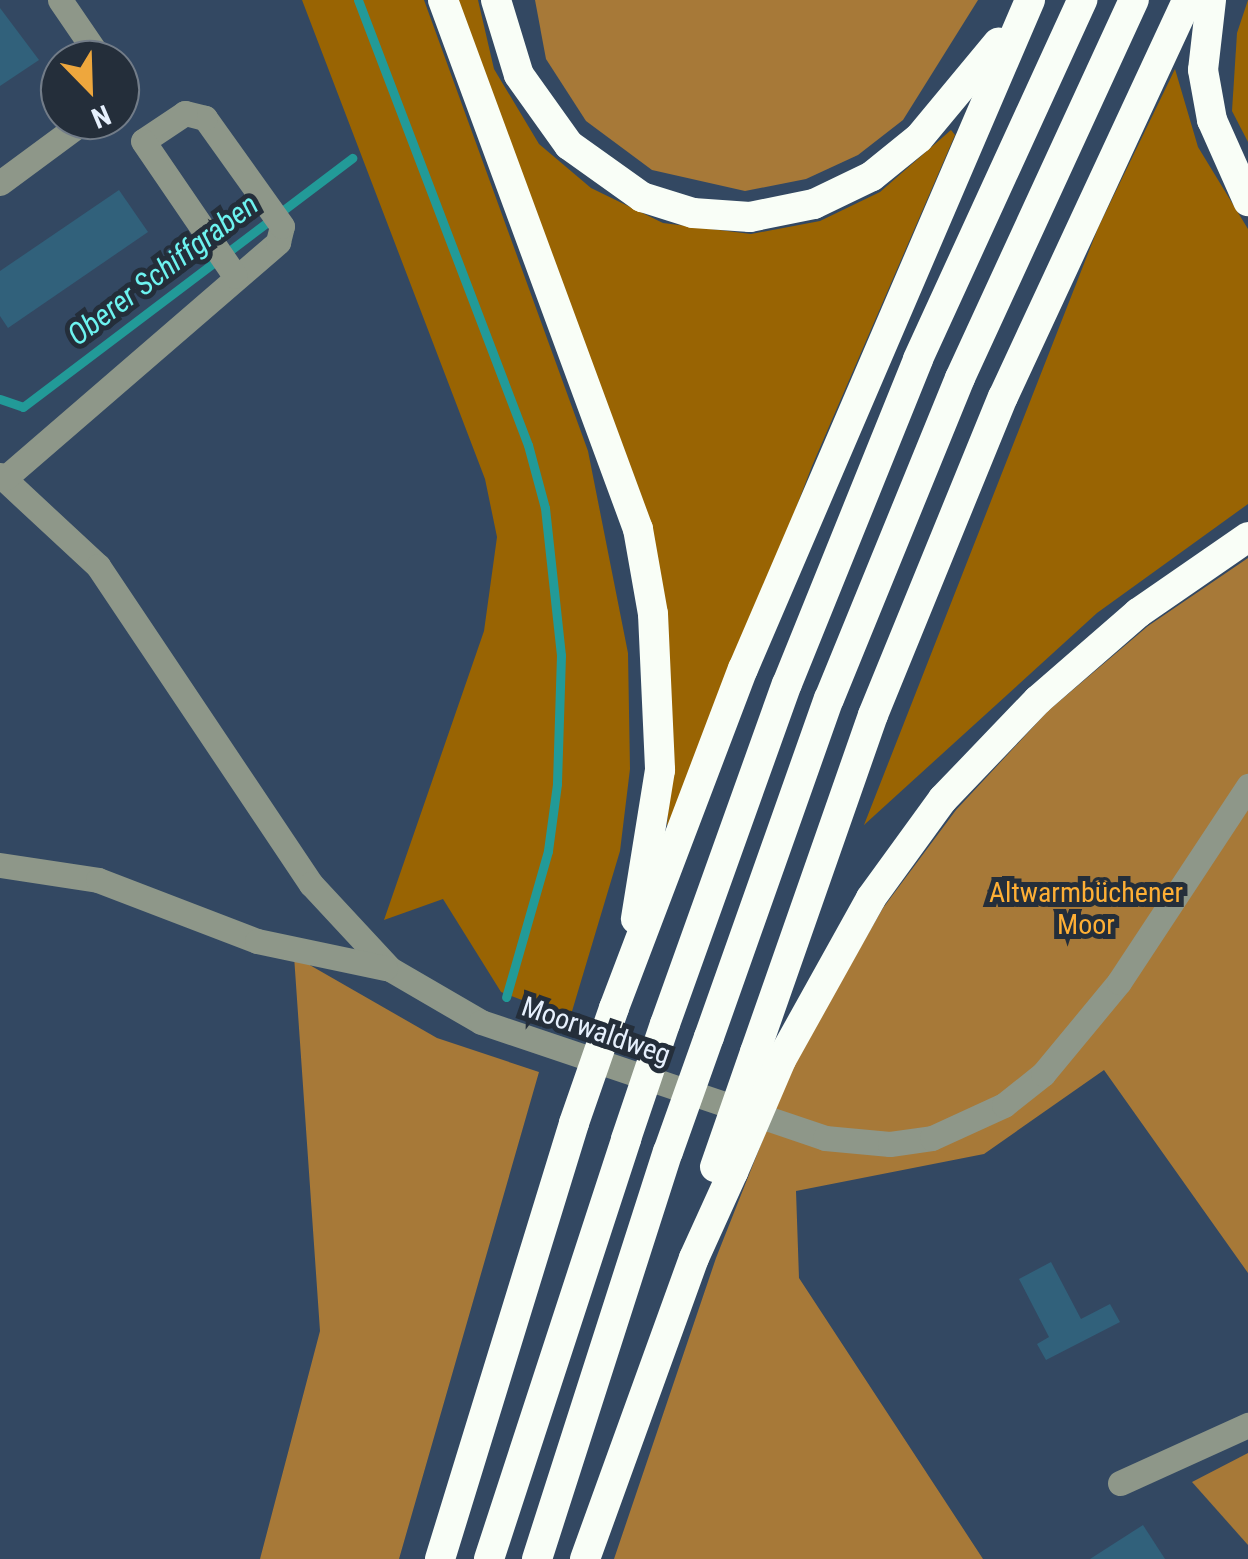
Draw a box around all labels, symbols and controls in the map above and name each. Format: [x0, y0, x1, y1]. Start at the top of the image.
north arrow [40, 40, 140, 140]
text: N [87, 98, 115, 135]
water label: Oberer Schiffgraben [61, 187, 265, 353]
park label: Altwarmbüchener Moor [989, 876, 1183, 942]
street label: Moorwaldweg [517, 990, 675, 1072]

